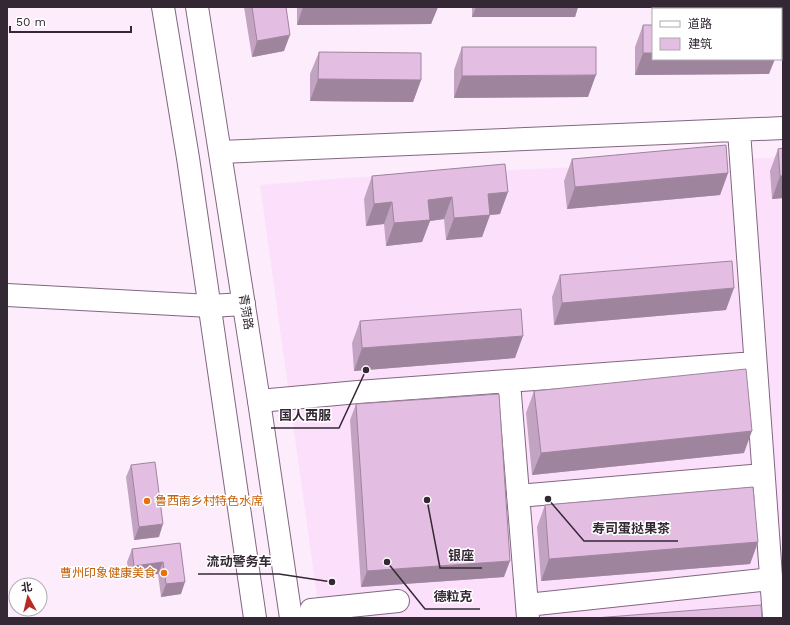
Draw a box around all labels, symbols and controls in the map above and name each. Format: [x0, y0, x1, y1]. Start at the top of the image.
scale bar [10, 8, 131, 34]
legend [652, 8, 782, 60]
text: 50 m [16, 15, 46, 29]
text: 道路 [688, 17, 712, 31]
text: 建筑 [688, 37, 712, 51]
street label: 青菏路 [236, 293, 256, 331]
callout: 国人西服 [271, 403, 339, 428]
text: 国人西服 [279, 408, 331, 423]
place label: 鲁西南乡村特色水席 [155, 494, 263, 508]
marker: 鲁西南乡村特色水席 [142, 496, 152, 506]
callout: 寿司蛋挞果茶 [584, 516, 678, 541]
text: 寿司蛋挞果茶 [592, 521, 670, 536]
callout: 银座 [440, 543, 482, 568]
text: 银座 [448, 548, 474, 563]
callout: 流动警务车 [198, 549, 279, 574]
text: 流动警务车 [206, 554, 272, 569]
place label: 曹州印象健康美食 [60, 566, 156, 580]
marker: 曹州印象健康美食 [159, 568, 169, 578]
north arrow [8, 577, 48, 617]
text: 北 [20, 580, 33, 595]
callout: 德粒克 [425, 584, 480, 609]
text: 德粒克 [433, 589, 473, 604]

